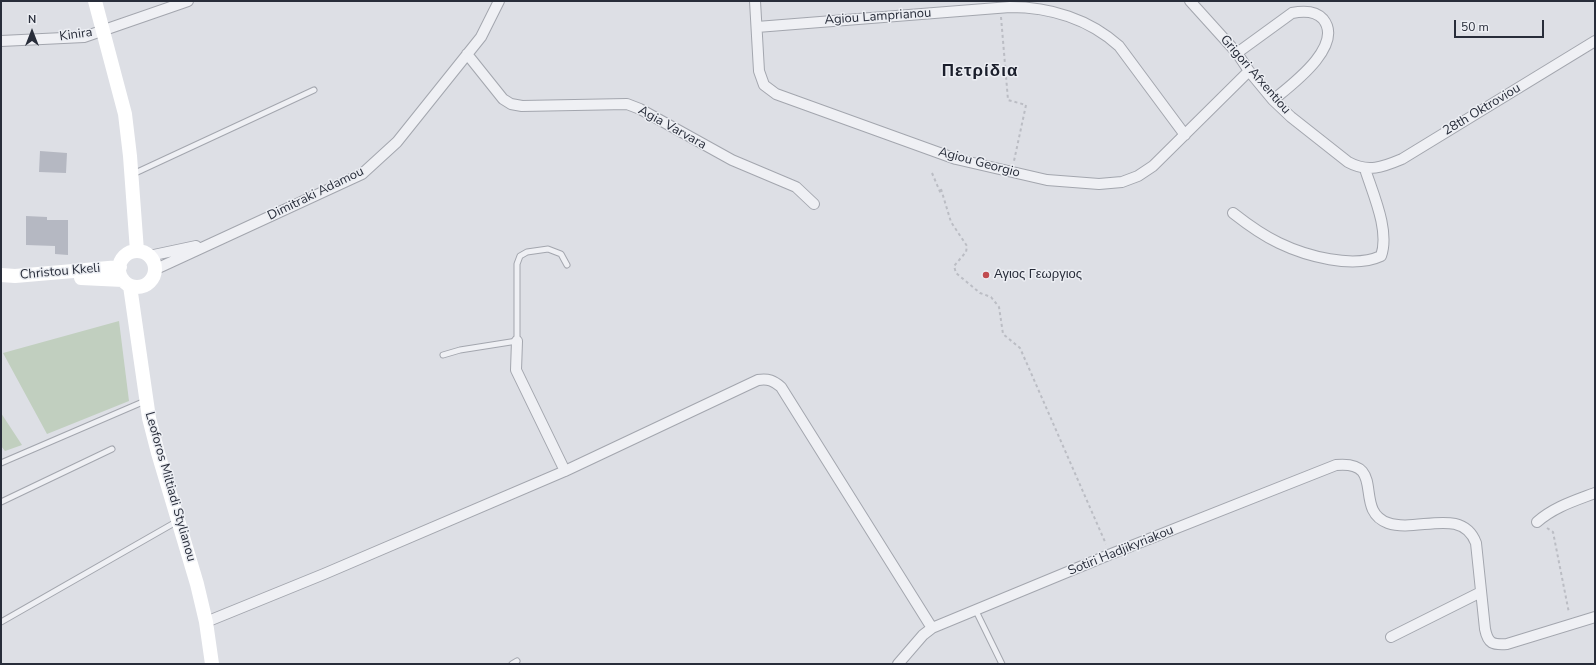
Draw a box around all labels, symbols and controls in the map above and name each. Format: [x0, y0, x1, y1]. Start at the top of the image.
street label: Agiou Lamprianou [824, 5, 932, 29]
north arrow [12, 12, 52, 52]
text: N [28, 12, 36, 27]
scale bar [1456, 12, 1546, 38]
text: 50 m [1461, 19, 1489, 35]
street label: Kinira [59, 25, 93, 45]
street label: Grigori Afxentiou [1216, 32, 1294, 118]
district label: Πετρίδια [942, 62, 1018, 82]
street label: 28th Oktroviou [1440, 81, 1524, 139]
street label: Agia Varvara [635, 103, 709, 153]
street label: Agiou Georgio [936, 145, 1022, 181]
street label: Dimitraki Adamou [265, 164, 367, 224]
street label: Christou Kkeli [19, 261, 101, 283]
place label: Αγιος Γεωργιος [994, 267, 1082, 283]
marker: Αγιος Γεωργιος [981, 270, 991, 280]
street label: Leoforos Miltiadi Stylianou [141, 410, 199, 564]
street label: Sotiri Hadjikyriakou [1066, 523, 1176, 579]

